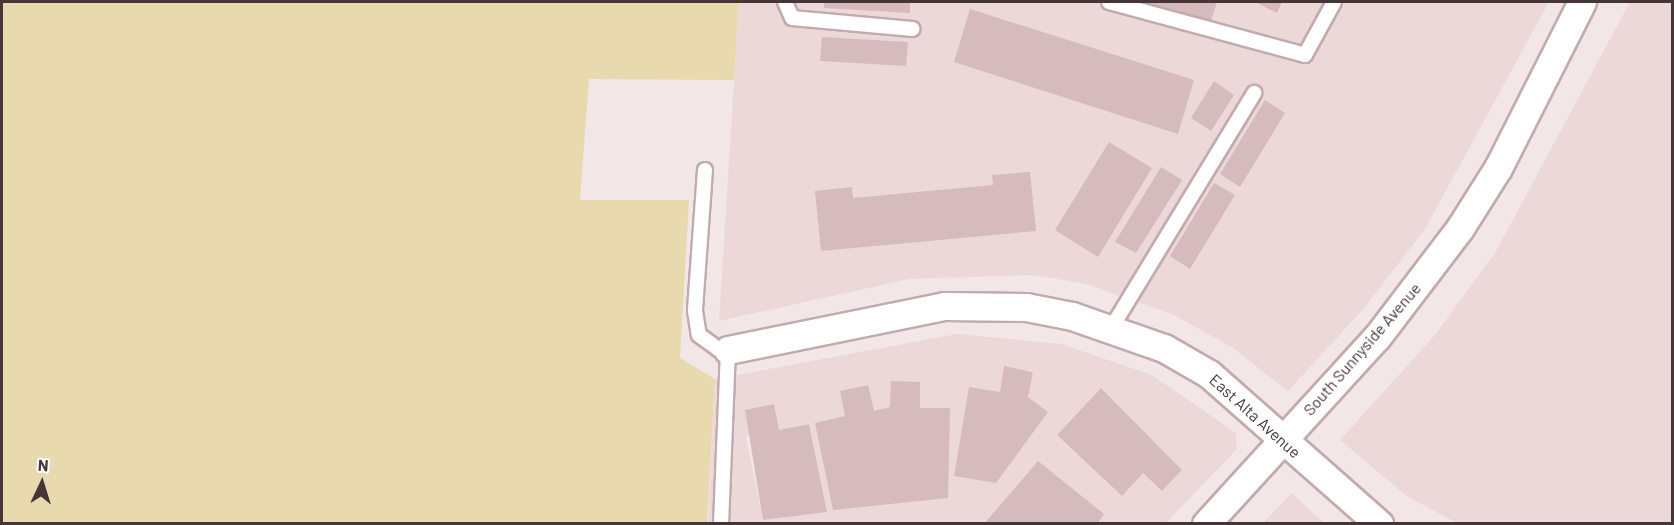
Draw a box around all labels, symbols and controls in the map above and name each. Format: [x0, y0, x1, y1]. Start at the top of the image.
street label: South Sunnyside Avenue [1299, 279, 1425, 419]
street label: East Alta Avenue [1205, 370, 1305, 462]
north arrow [12, 453, 72, 513]
text: N [37, 455, 49, 474]

